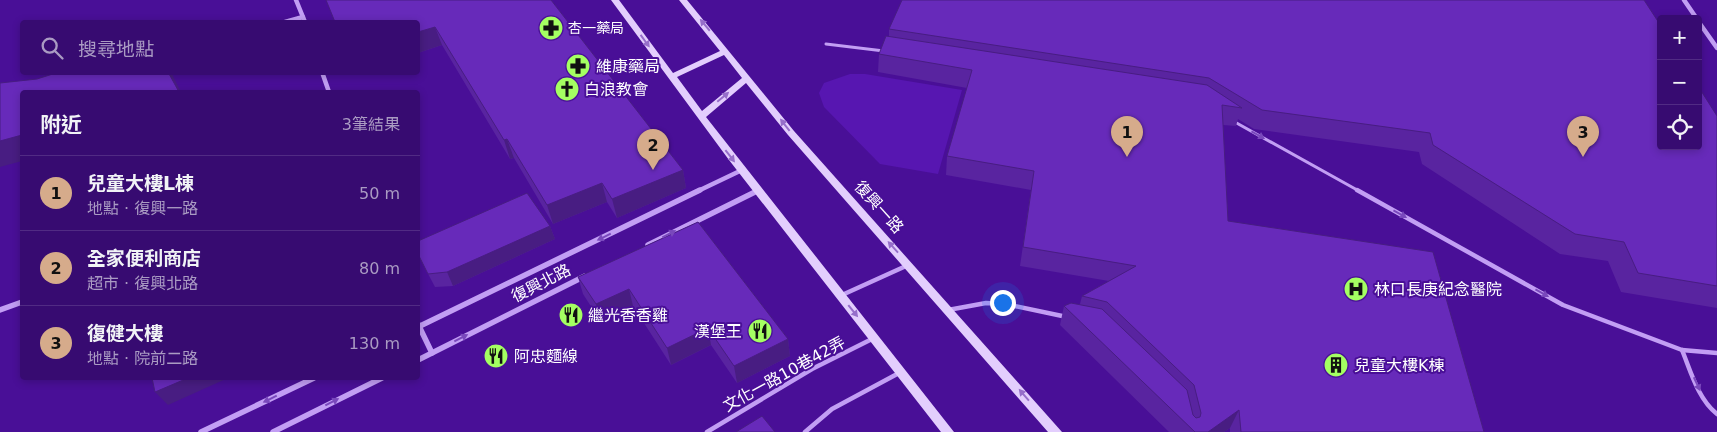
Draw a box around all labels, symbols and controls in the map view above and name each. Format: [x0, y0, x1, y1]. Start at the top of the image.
pharmacy icon: 杏一藥局 [538, 15, 564, 41]
map controls [1657, 15, 1702, 150]
button: + [1657, 15, 1702, 60]
search box [20, 20, 420, 75]
place label: 杏一藥局 [568, 20, 624, 36]
one-way arrow [699, 20, 711, 32]
icon: search [38, 34, 66, 62]
one-way arrow [640, 34, 650, 48]
text: 搜尋地點 [78, 38, 154, 60]
pharmacy icon: 維康藥局 [565, 53, 591, 79]
place label: 維康藥局 [596, 57, 660, 76]
button: − [1657, 60, 1702, 105]
church icon: 白浪教會 [554, 76, 580, 102]
place label: 白浪教會 [584, 80, 648, 99]
one-way arrow [717, 91, 729, 103]
button: locate [1657, 105, 1702, 150]
text: 附近 [40, 113, 82, 137]
text: 3筆結果 [342, 115, 400, 134]
pin: 1 [1111, 116, 1143, 157]
pin: 3 [1567, 116, 1599, 157]
one-way arrow [780, 119, 791, 132]
pin: 2 [637, 129, 669, 170]
one-way arrow [1251, 131, 1266, 139]
one-way arrow [725, 149, 736, 162]
text: 兒童大樓L棟 [87, 172, 194, 194]
street label: 復興一路 [851, 177, 907, 237]
text: 1 [50, 184, 62, 203]
text: 50 m [359, 184, 400, 203]
text: 地點 · 復興一路 [87, 199, 198, 218]
one-way arrow [1393, 210, 1408, 218]
one-way arrow [662, 230, 676, 238]
one-way arrow [596, 233, 611, 241]
one-way arrow [887, 242, 899, 254]
text: 全家便利商店 [87, 247, 201, 269]
text: 2 [50, 259, 62, 278]
text: 80 m [359, 259, 400, 278]
street label: 復興北路 [508, 260, 574, 306]
text: 超市 · 復興北路 [87, 274, 198, 293]
hospital icon: 林口長庚紀念醫院 [1343, 276, 1369, 302]
place label: 林口長庚紀念醫院 [1374, 280, 1502, 299]
one-way arrow [1535, 289, 1550, 297]
your location [990, 290, 1016, 316]
restaurant icon: 繼光香香雞 [558, 302, 584, 328]
one-way arrow [847, 304, 858, 317]
place label: 繼光香香雞 [588, 306, 668, 325]
restaurant icon: 漢堡王 [747, 318, 773, 344]
text: 復健大樓 [87, 322, 163, 344]
place label: 漢堡王 [694, 322, 742, 341]
street label: 文化一路10巷42弄 [720, 333, 848, 415]
text: 3 [50, 334, 62, 353]
text: 130 m [349, 334, 400, 353]
one-way arrow [454, 334, 468, 342]
restaurant icon: 阿忠麵線 [483, 343, 509, 369]
place label: 阿忠麵線 [514, 347, 578, 366]
text: 地點 · 院前二路 [87, 349, 198, 368]
building icon: 兒童大樓K棟 [1323, 352, 1349, 378]
place label: 兒童大樓K棟 [1354, 356, 1445, 375]
one-way arrow [1693, 377, 1701, 391]
one-way arrow [1018, 389, 1029, 402]
one-way arrow [263, 395, 277, 403]
one-way arrow [325, 398, 339, 406]

